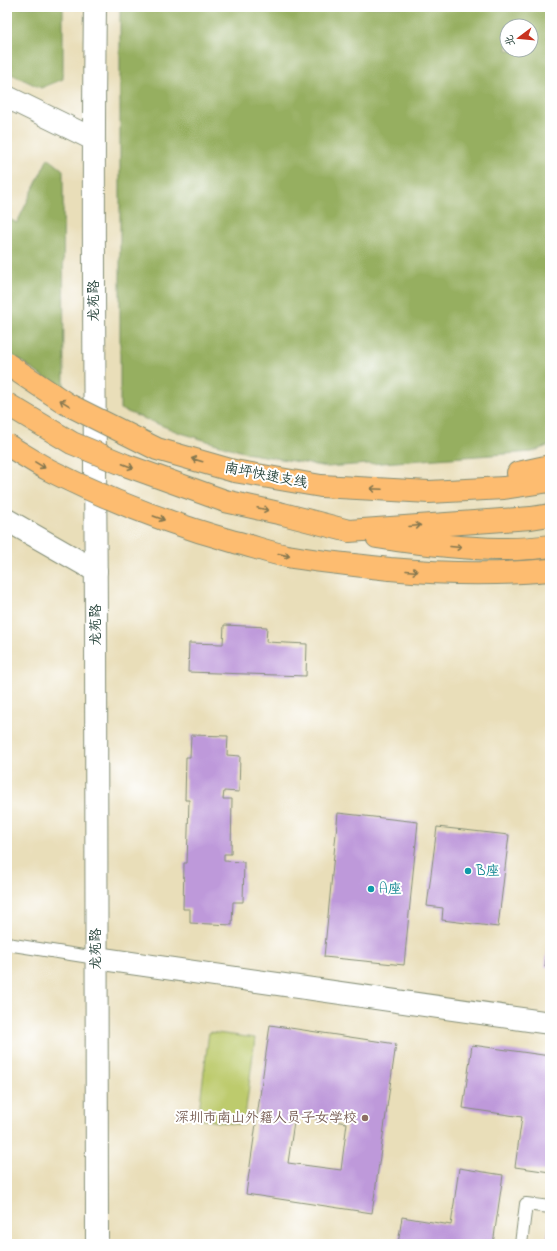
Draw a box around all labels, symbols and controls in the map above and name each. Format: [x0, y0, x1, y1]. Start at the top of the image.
north arrow [499, 18, 539, 58]
text: 北 [501, 33, 520, 48]
street label: 龙苑路 [84, 280, 105, 322]
one-way arrow [59, 398, 71, 406]
one-way arrow [190, 456, 203, 463]
street label: 南坪快速支线 [223, 458, 309, 494]
one-way arrow [34, 461, 45, 469]
one-way arrow [122, 463, 134, 471]
one-way arrow [370, 486, 383, 493]
one-way arrow [256, 506, 269, 514]
one-way arrow [152, 515, 164, 523]
one-way arrow [408, 522, 421, 529]
one-way arrow [449, 543, 462, 550]
one-way arrow [277, 551, 290, 559]
one-way arrow [405, 567, 418, 574]
street label: 龙苑路 [86, 604, 107, 646]
place label: B座 [475, 861, 499, 882]
marker: B座 [463, 866, 473, 876]
place label: A座 [379, 879, 402, 900]
marker: A座 [366, 884, 376, 894]
street label: 龙苑路 [86, 928, 107, 970]
place label: 深圳市南山外籍人员子女学校 [175, 1108, 357, 1129]
marker: 深圳市南山外籍人员子女学校 [360, 1113, 370, 1123]

